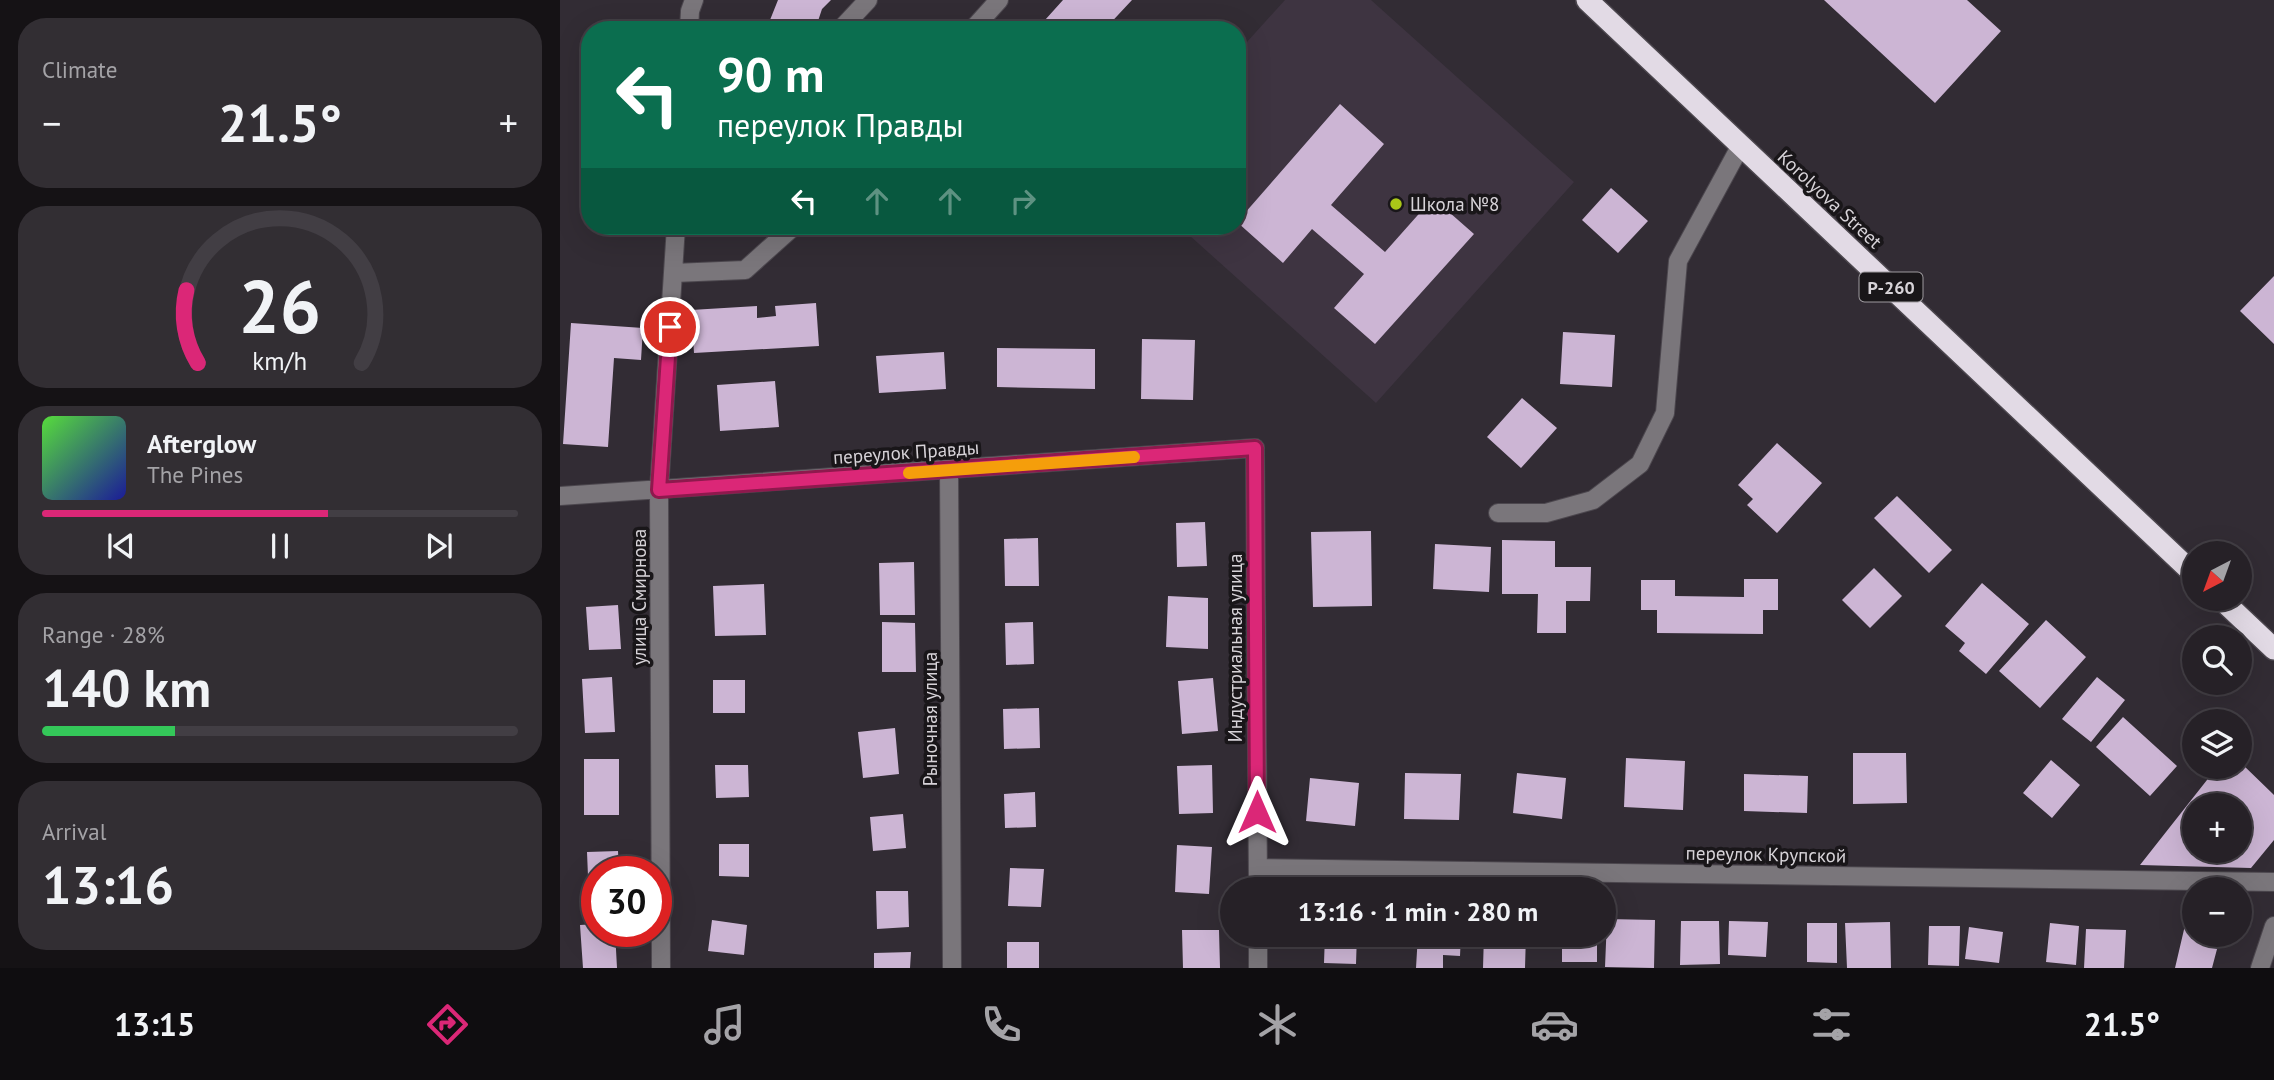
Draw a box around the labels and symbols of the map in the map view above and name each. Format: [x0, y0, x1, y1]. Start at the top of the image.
street label: Korolyova Street [1773, 145, 1888, 254]
place label: Школа №8 [1410, 192, 1499, 216]
marker: Школа №8 [1388, 196, 1404, 212]
road number: Р-260 [1860, 272, 1922, 302]
pin [640, 297, 700, 357]
street label: переулок Правды [832, 435, 980, 469]
street label: улица Смирнова [627, 529, 651, 665]
north arrow [2182, 541, 2252, 611]
street label: Индустриальная улица [1223, 554, 1247, 742]
street label: Рыночная улица [918, 652, 942, 786]
position arrow [1220, 775, 1294, 849]
street label: переулок Крупской [1686, 841, 1846, 867]
speed limit sign: 30 [581, 856, 672, 947]

